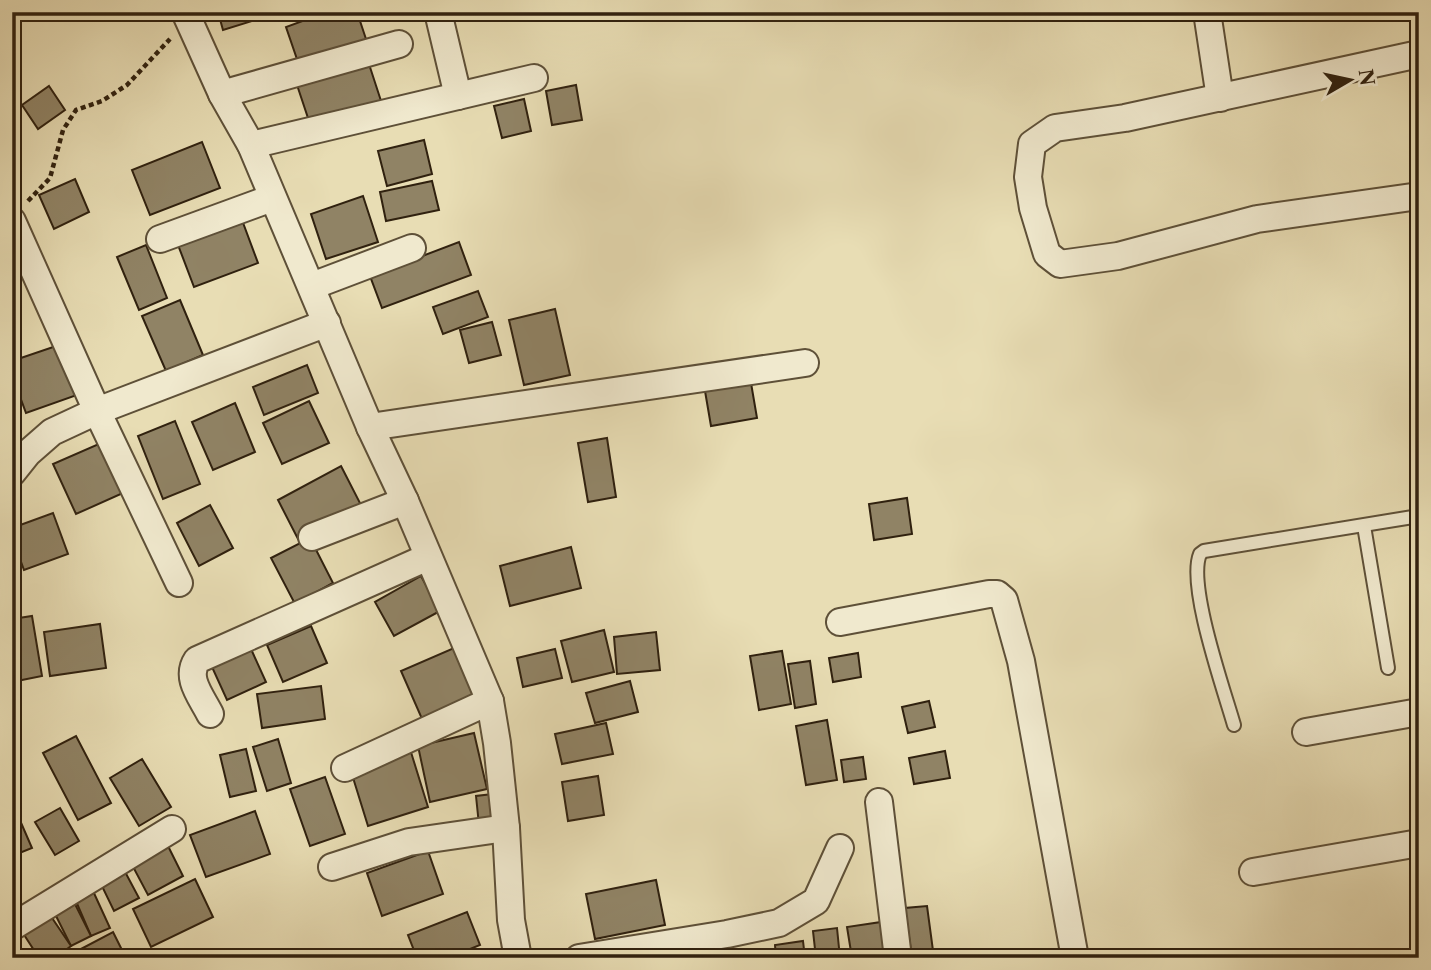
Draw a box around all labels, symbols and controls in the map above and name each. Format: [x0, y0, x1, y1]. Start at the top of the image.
north arrow [1316, 46, 1386, 116]
text: N [1354, 67, 1379, 87]

